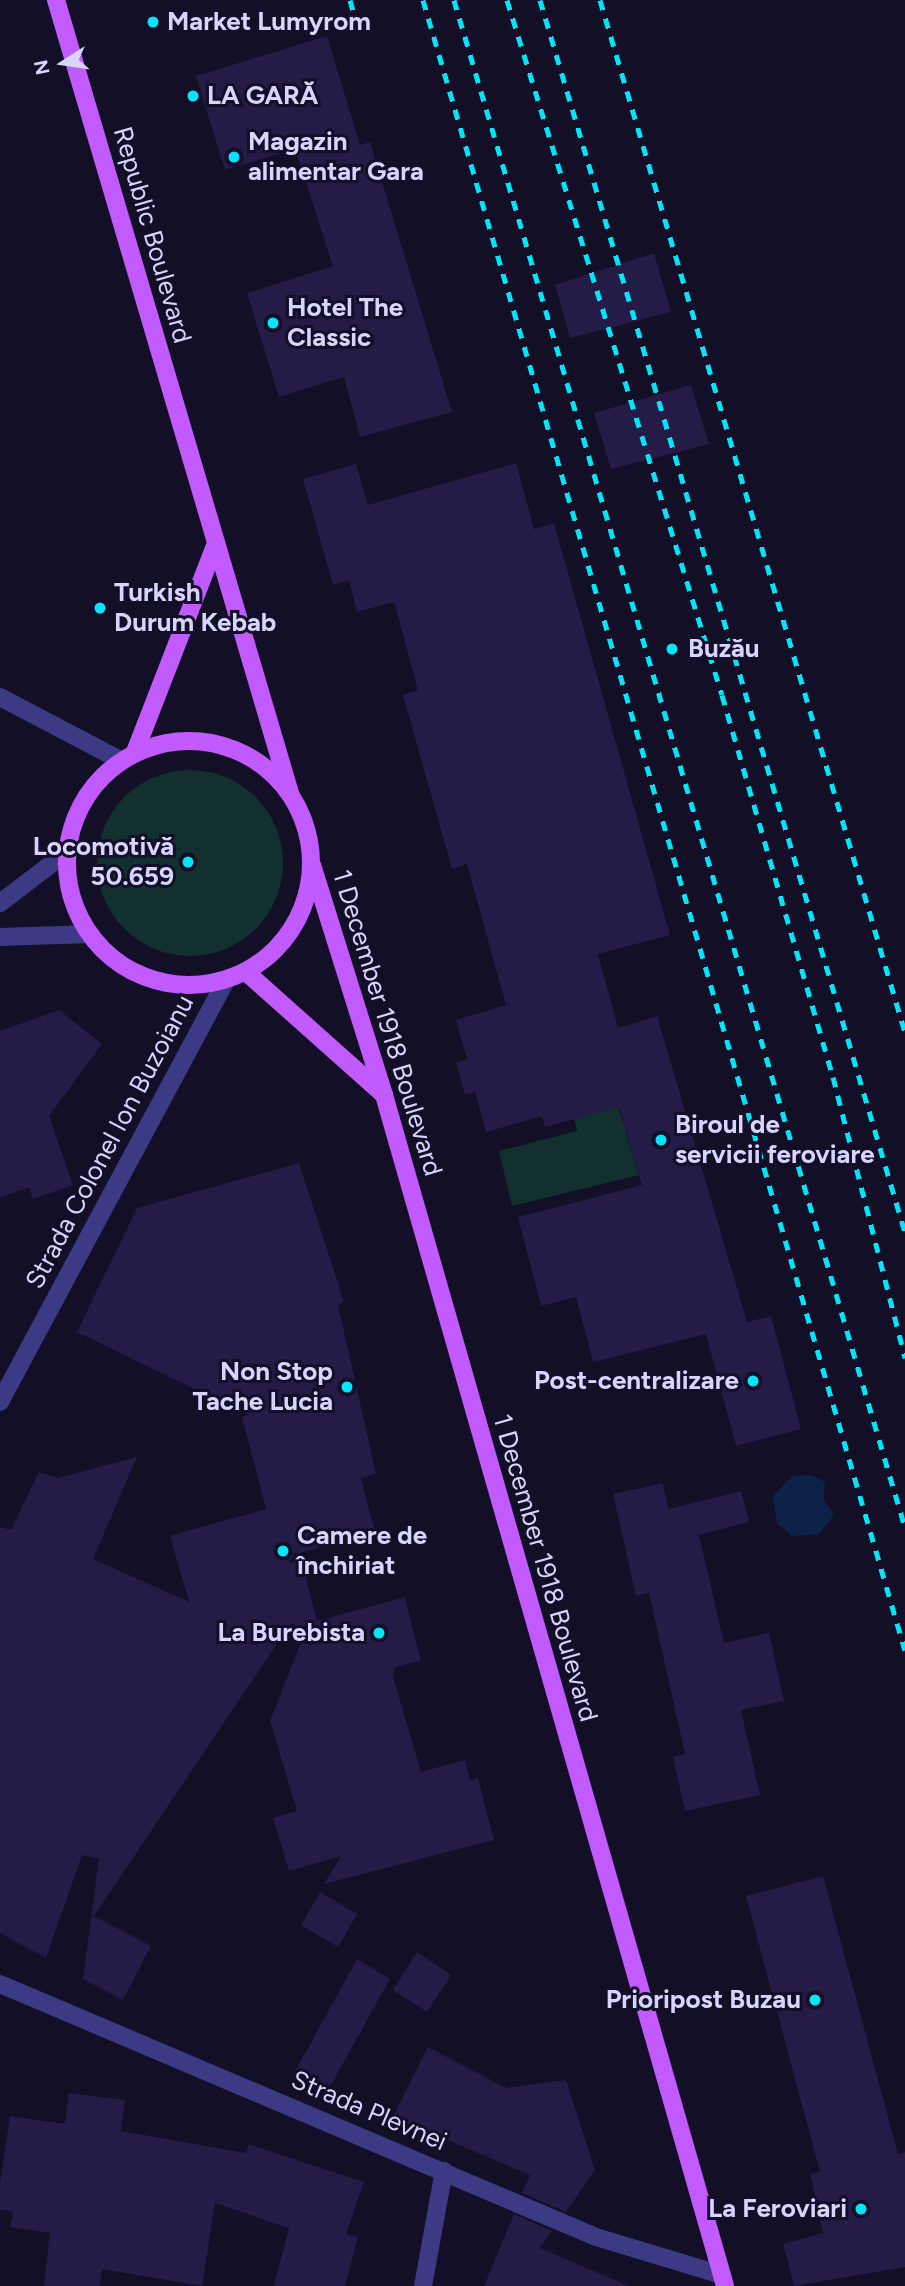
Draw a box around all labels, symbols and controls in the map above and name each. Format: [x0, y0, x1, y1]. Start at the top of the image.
place label: Market Lumyrom [167, 6, 371, 38]
marker: Market Lumyrom [145, 14, 161, 30]
north arrow [28, 28, 98, 98]
text: N [29, 58, 55, 77]
place label: LA GARĂ [207, 80, 318, 112]
marker: LA GARĂ [185, 88, 201, 104]
street label: Republic Boulevard [106, 123, 198, 347]
place label: Magazin alimentar Gara [248, 126, 424, 188]
marker: Magazin alimentar Gara [226, 149, 242, 165]
place label: Hotel The Classic [287, 292, 403, 354]
marker: Hotel The Classic [265, 315, 281, 331]
place label: Turkish Durum Kebab [114, 577, 276, 638]
marker: Turkish Durum Kebab [92, 600, 108, 616]
place label: Buzău [688, 633, 760, 665]
marker: Buzău [662, 639, 682, 659]
place label: Locomotivă 50.659 [33, 831, 174, 892]
marker: Locomotivă 50.659 [180, 854, 196, 870]
street label: 1 December 1918 Boulevard [326, 866, 448, 1180]
street label: Strada Colonel Ion Buzoianu [19, 990, 201, 1294]
place label: Biroul de servicii feroviare [675, 1109, 875, 1170]
marker: Biroul de servicii feroviare [653, 1132, 669, 1148]
place label: Non Stop Tache Lucia [192, 1356, 333, 1418]
place label: Post-centralizare [534, 1365, 739, 1397]
marker: Post-centralizare [745, 1373, 761, 1389]
marker: Non Stop Tache Lucia [339, 1379, 355, 1395]
street label: 1 December 1918 Boulevard [486, 1411, 604, 1725]
place label: Camere de închiriat [297, 1520, 427, 1582]
marker: Camere de închiriat [275, 1543, 291, 1559]
place label: La Burebista [218, 1617, 365, 1649]
marker: La Burebista [371, 1625, 387, 1641]
place label: Prioripost Buzau [606, 1984, 801, 2016]
marker: Prioripost Buzau [807, 1992, 823, 2008]
street label: Strada Plevnei [287, 2064, 451, 2158]
place label: La Feroviari [708, 2193, 847, 2225]
marker: La Feroviari [853, 2201, 869, 2217]

